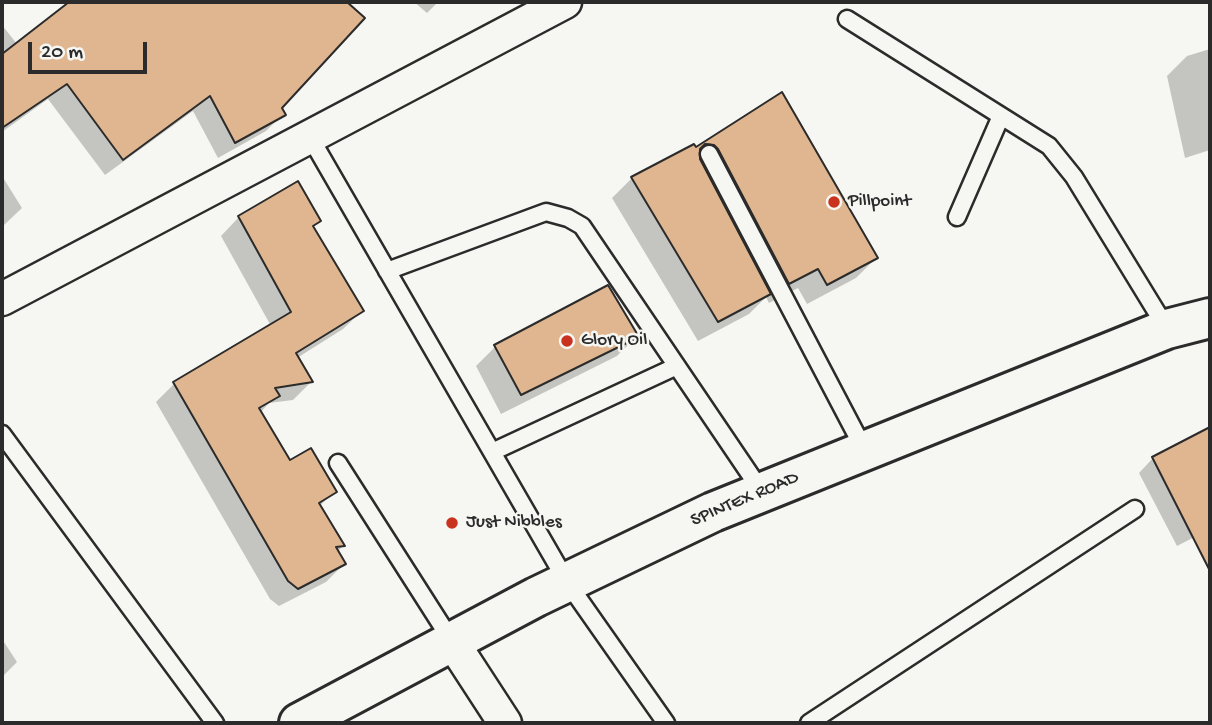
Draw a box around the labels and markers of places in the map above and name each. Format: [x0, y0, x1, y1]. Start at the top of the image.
place label: Pillpoint [848, 191, 911, 213]
marker: Pillpoint [826, 194, 842, 210]
place label: Glory Oil [581, 330, 647, 352]
marker: Glory Oil [559, 333, 575, 349]
place label: Just Nibbles [466, 512, 562, 534]
marker: Just Nibbles [444, 515, 460, 531]

